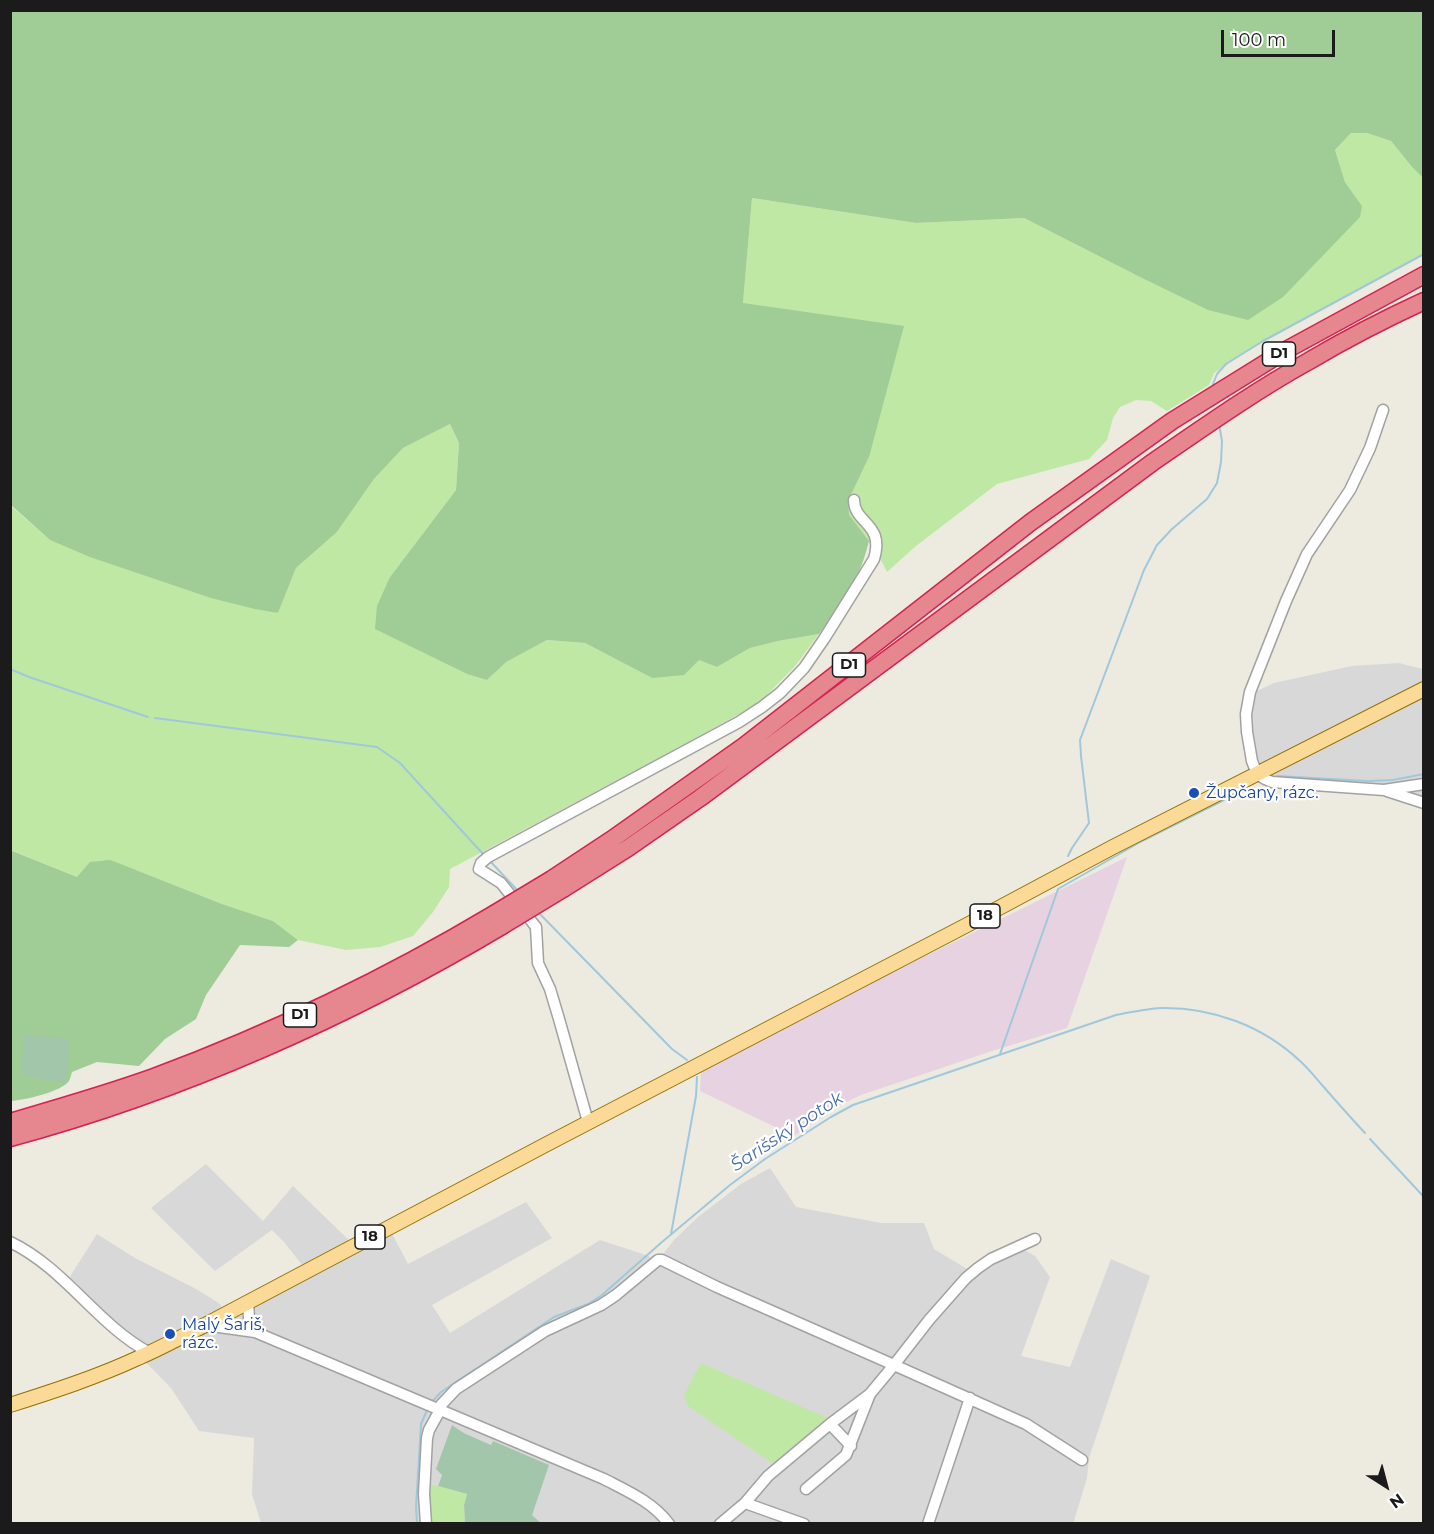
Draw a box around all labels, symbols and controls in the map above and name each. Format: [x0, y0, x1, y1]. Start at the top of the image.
scale bar [1224, 18, 1338, 56]
text: 100 m [1232, 29, 1286, 51]
road number: D1 [1262, 342, 1296, 366]
road number: D1 [832, 653, 866, 677]
place label: Župčany, rázc. [1206, 783, 1319, 803]
marker: Župčany, rázc. [1187, 786, 1201, 800]
road number: 18 [970, 904, 1000, 928]
road number: D1 [284, 1003, 316, 1027]
water label: Šarišský potok [727, 1088, 847, 1176]
road number: 18 [355, 1225, 385, 1249]
place label: Malý Šariš, rázc. [182, 1315, 265, 1353]
marker: Malý Šariš, rázc. [163, 1327, 177, 1341]
north arrow [1356, 1456, 1416, 1516]
text: N [1386, 1489, 1408, 1512]

